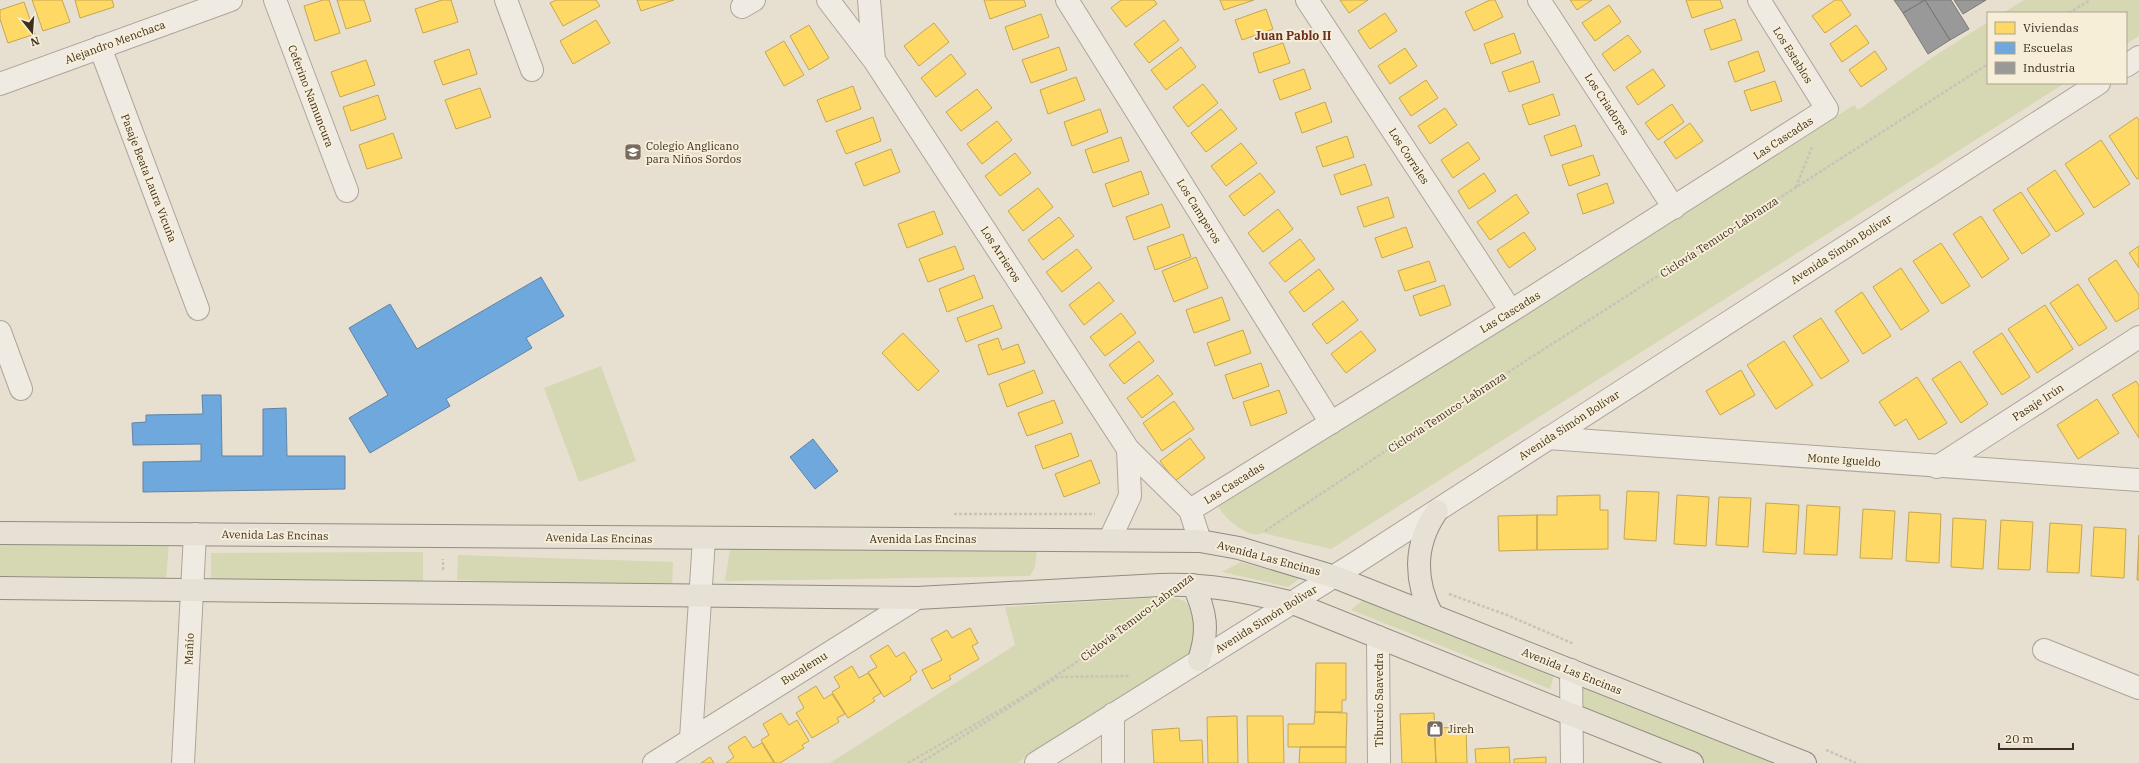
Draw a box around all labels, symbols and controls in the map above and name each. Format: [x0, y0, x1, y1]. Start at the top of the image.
north arrow [12, 12, 52, 52]
legend [1987, 12, 2127, 84]
street label: Alejandro Menchaca [63, 17, 167, 67]
text: Viviendas [2023, 20, 2079, 35]
street label: Los Establos [1770, 24, 1816, 86]
district label: Juan Pablo II [1255, 28, 1332, 43]
text: N [28, 34, 41, 50]
text: Escuelas [2023, 40, 2073, 55]
street label: Ceferino Namuncura [285, 43, 337, 149]
text: Industria [2023, 60, 2076, 75]
street label: Los Criadores [1582, 70, 1632, 138]
street label: Pasaje Beata Laura Vicuña [118, 112, 180, 244]
street label: Las Cascadas [1750, 113, 1816, 163]
street label: Los Corrales [1386, 125, 1432, 187]
place label: Colegio Anglicano para Niños Sordos [646, 139, 741, 166]
school or university icon: Colegio Anglicano para Niños Sordos [623, 142, 643, 162]
street label: Los Camperos [1174, 176, 1224, 246]
street label: Ciclovía Temuco-Labranza [1657, 193, 1781, 281]
street label: Avenida Simón Bolívar [1788, 211, 1894, 287]
street label: Los Arrieros [978, 223, 1024, 285]
street label: Las Cascadas [1477, 288, 1543, 336]
street label: Ciclovía Temuco-Labranza [1385, 368, 1509, 456]
street label: Pasaje Irún [2010, 380, 2066, 424]
street label: Avenida Simón Bolívar [1516, 387, 1622, 463]
street label: Monte Igueldo [1807, 450, 1881, 470]
street label: Las Cascadas [1201, 459, 1267, 507]
street label: Avenida Las Encinas [222, 527, 328, 543]
street label: Avenida Las Encinas [546, 530, 652, 546]
street label: Avenida Las Encinas [870, 532, 976, 546]
street label: Avenida Las Encinas [1216, 537, 1322, 579]
street label: Ciclovía Temuco-Labranza [1078, 570, 1196, 664]
street label: Avenida Simón Bolívar [1212, 582, 1320, 656]
street label: Mañío [181, 633, 197, 665]
street label: Avenida Las Encinas [1520, 645, 1624, 697]
street label: Bucalemu [778, 648, 830, 688]
street label: Tiburcio Saavedra [1372, 653, 1386, 747]
shop icon: Jireh [1425, 719, 1445, 739]
place label: Jireh [1448, 722, 1474, 736]
scale bar [1999, 725, 2073, 751]
text: 20 m [2005, 731, 2034, 746]

